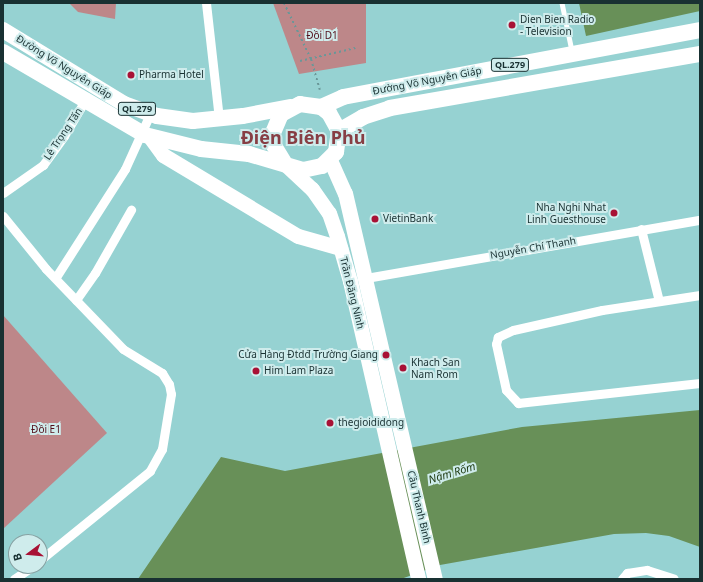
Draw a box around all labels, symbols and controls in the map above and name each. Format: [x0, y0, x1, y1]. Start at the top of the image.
place label: Dien Bien Radio - Television [520, 13, 594, 36]
marker: Dien Bien Radio - Television [507, 20, 517, 30]
park label: Đồi D1 [306, 30, 338, 42]
street label: Đường Võ Nguyên Giáp [14, 33, 114, 101]
road number: QL.279 [490, 58, 530, 72]
street label: Đường Võ Nguyên Giáp [372, 65, 482, 97]
place label: Pharma Hotel [139, 69, 204, 81]
marker: Pharma Hotel [126, 70, 136, 80]
road number: QL.279 [117, 102, 157, 116]
street label: Lê Trọng Tấn [41, 106, 85, 162]
district label: Điện Biên Phủ [241, 126, 365, 148]
place label: Nha Nghi Nhat Linh Guesthouse [527, 201, 606, 224]
marker: Nha Nghi Nhat Linh Guesthouse [609, 208, 619, 218]
place label: VietinBank [383, 213, 433, 225]
marker: VietinBank [370, 214, 380, 224]
street label: Nguyễn Chí Thanh [489, 235, 577, 261]
street label: Trần Đăng Ninh [337, 256, 367, 330]
place label: Cửa Hàng Đtdđ Trường Giang [238, 349, 378, 361]
marker: Cửa Hàng Đtdđ Trường Giang [381, 350, 391, 360]
place label: Khach San Nam Rom [411, 356, 460, 380]
marker: Khach San Nam Rom [398, 363, 408, 373]
place label: Him Lam Plaza [264, 365, 333, 377]
marker: Him Lam Plaza [251, 366, 261, 376]
place label: thegioididong [338, 417, 404, 429]
marker: thegioididong [325, 418, 335, 428]
park label: Đồi E1 [31, 424, 61, 436]
water label: Nậm Rốm [427, 460, 477, 486]
street label: Cầu Thanh Bình [405, 469, 433, 545]
north arrow [8, 534, 48, 574]
text: B [9, 552, 25, 563]

